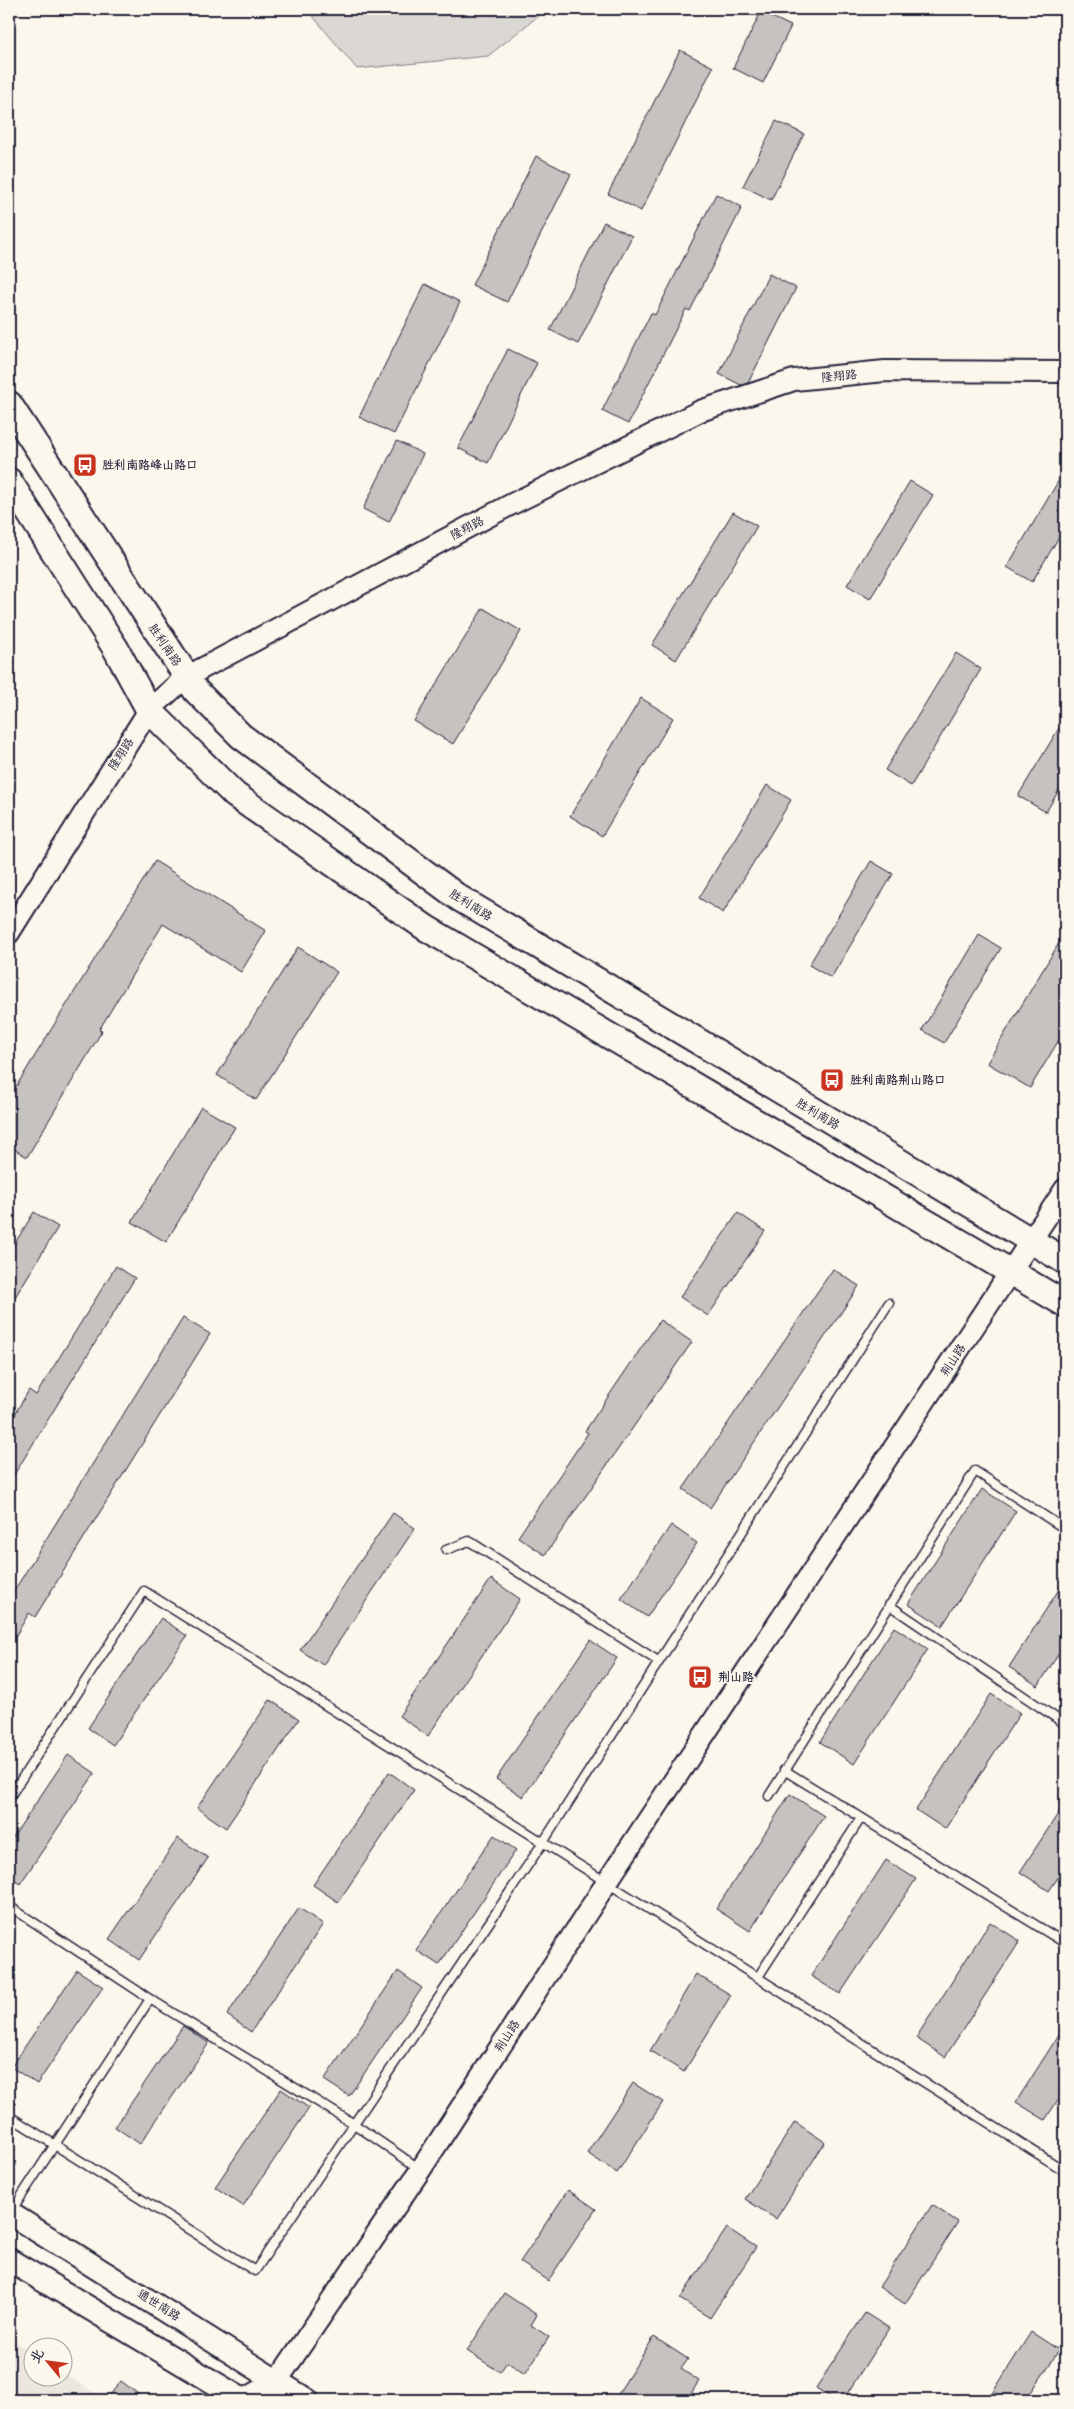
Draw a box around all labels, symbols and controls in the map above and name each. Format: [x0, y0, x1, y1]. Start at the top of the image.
street label: 隆翔路 [820, 364, 858, 386]
bus stop icon: 胜利南路峰山路口 [72, 452, 98, 478]
place label: 胜利南路峰山路口 [102, 455, 198, 473]
street label: 隆翔路 [446, 511, 487, 544]
street label: 胜利南路 [144, 619, 187, 669]
street label: 隆翔路 [103, 733, 138, 773]
street label: 胜利南路 [446, 883, 497, 925]
bus stop icon: 胜利南路荆山路口 [819, 1067, 845, 1093]
place label: 胜利南路荆山路口 [850, 1070, 946, 1088]
street label: 胜利南路 [792, 1093, 844, 1133]
street label: 荆山路 [935, 1339, 970, 1379]
bus stop icon: 荆山路 [687, 1664, 713, 1690]
place label: 荆山路 [718, 1667, 754, 1685]
street label: 荆山路 [489, 2015, 524, 2055]
street label: 通世南路 [134, 2284, 185, 2325]
north arrow [22, 2336, 72, 2386]
text: 北 [24, 2344, 49, 2367]

